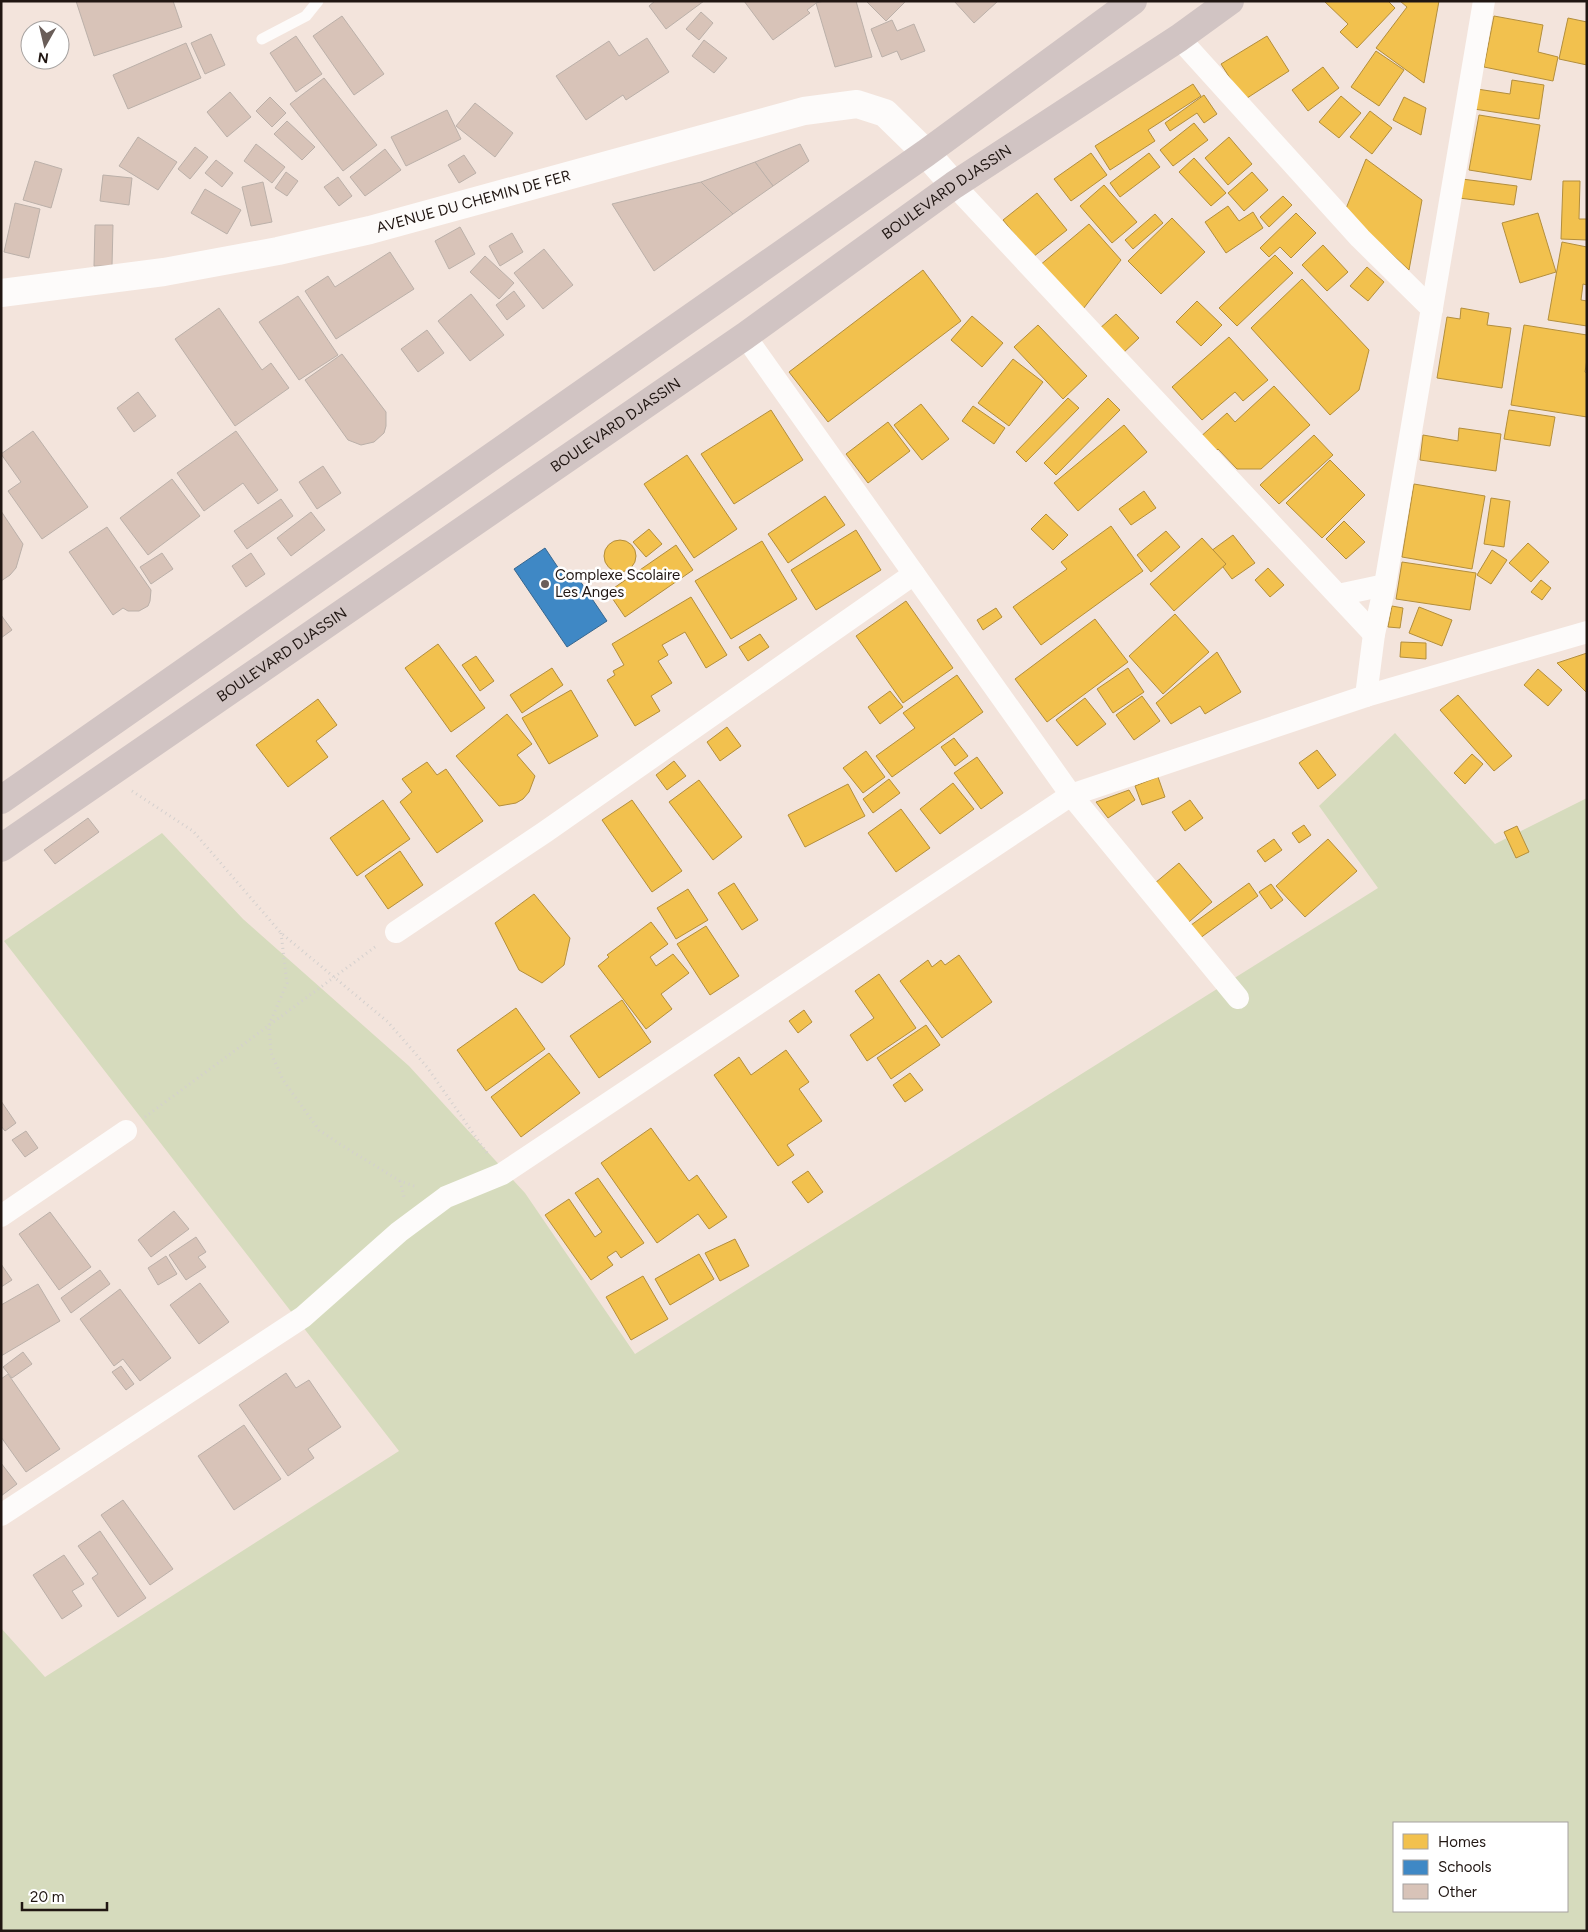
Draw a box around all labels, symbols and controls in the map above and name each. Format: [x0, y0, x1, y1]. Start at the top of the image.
north arrow [20, 20, 70, 70]
text: N [37, 48, 50, 67]
street label: BOULEVARD DJASSIN [878, 141, 1015, 243]
street label: AVENUE DU CHEMIN DE FER [374, 166, 573, 237]
street label: BOULEVARD DJASSIN [547, 374, 684, 476]
place label: Complexe Scolaire Les Anges [555, 566, 680, 601]
marker: Complexe Scolaire Les Anges [539, 578, 551, 590]
street label: BOULEVARD DJASSIN [213, 604, 350, 706]
legend [1393, 1822, 1568, 1912]
text: Homes [1438, 1833, 1486, 1851]
text: Schools [1438, 1858, 1491, 1876]
scale bar [22, 1880, 108, 1912]
text: Other [1438, 1883, 1477, 1901]
text: 20 m [30, 1888, 64, 1906]

